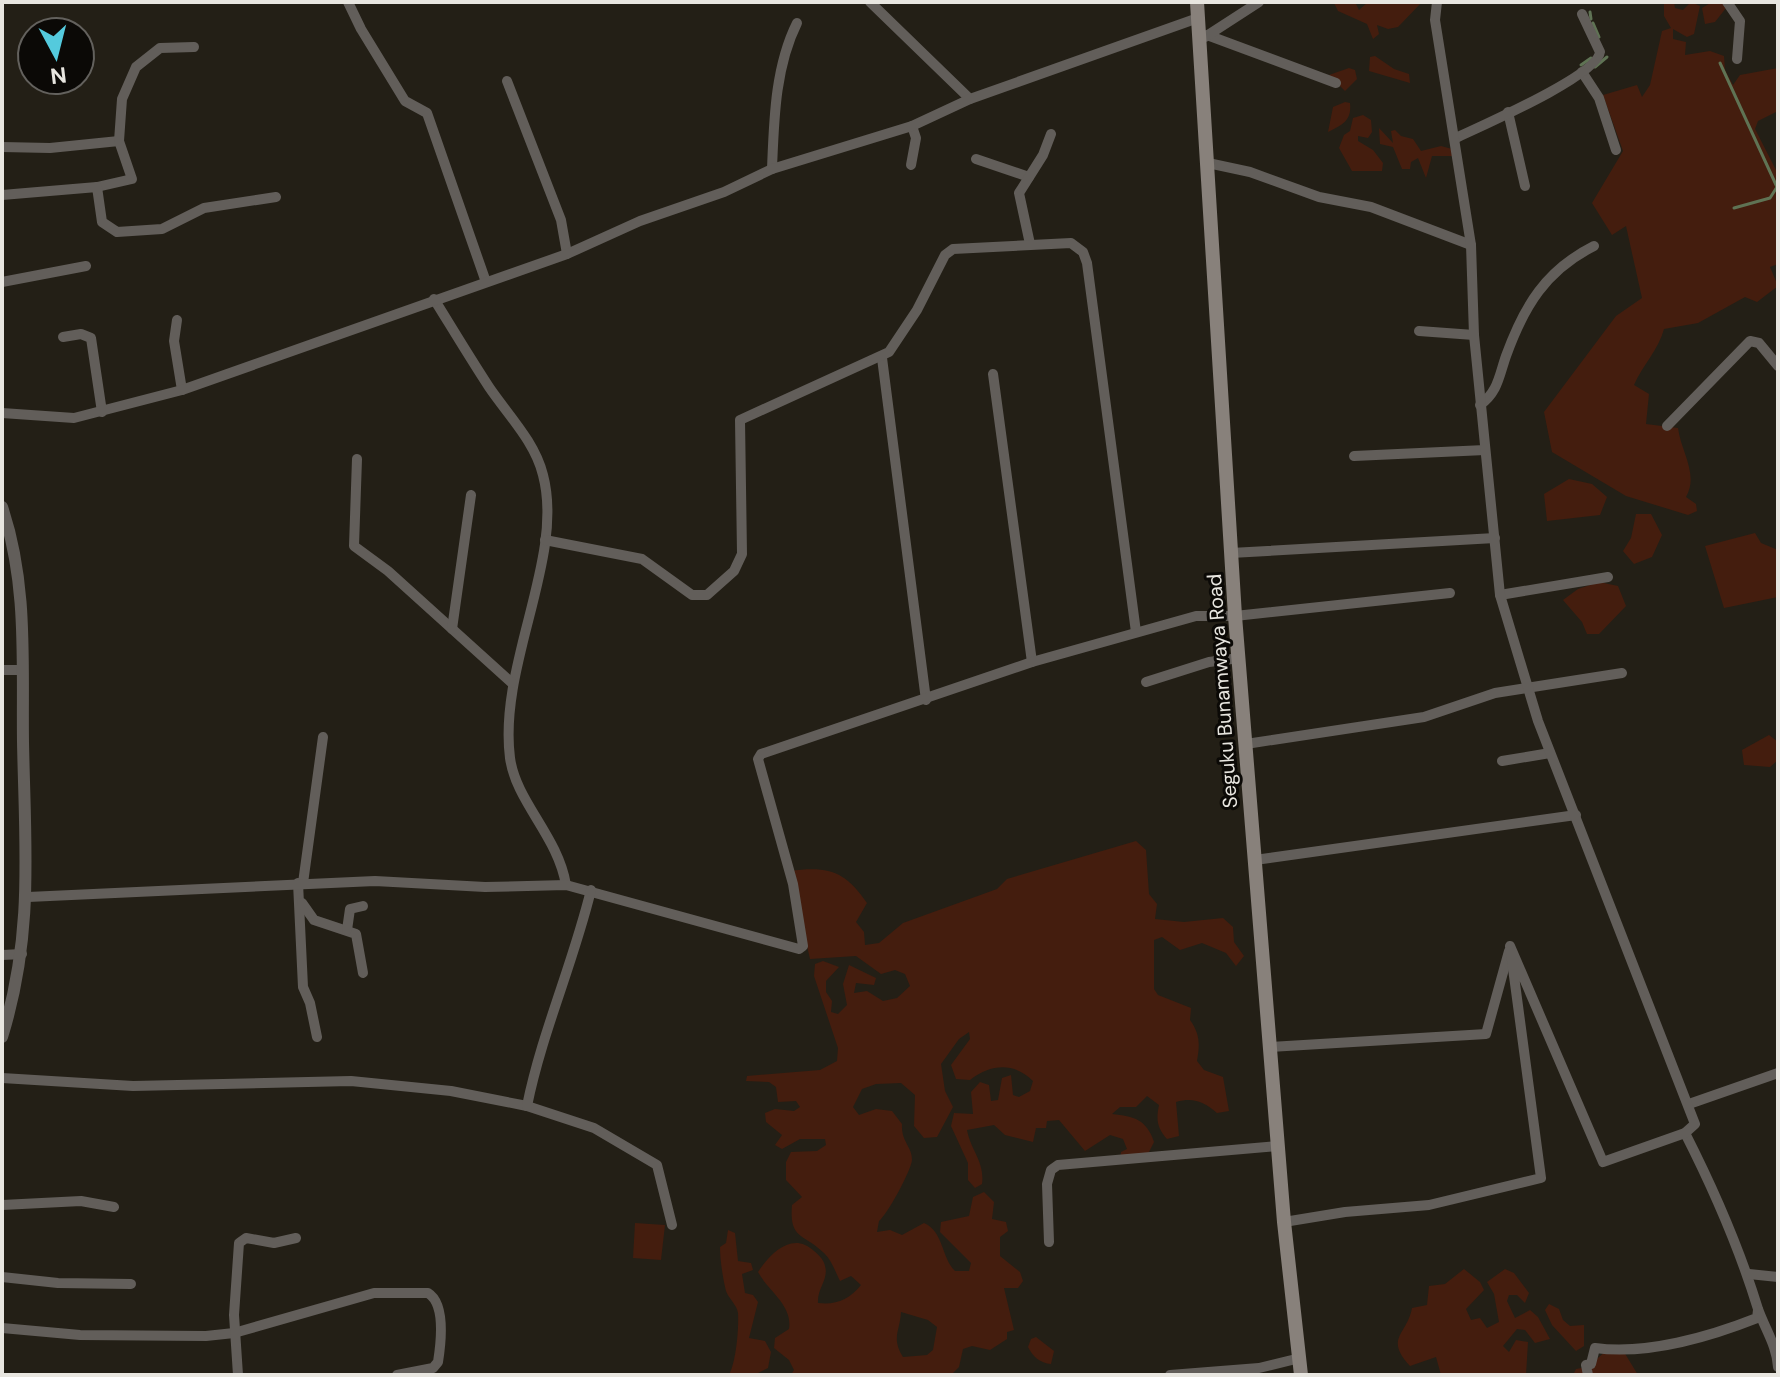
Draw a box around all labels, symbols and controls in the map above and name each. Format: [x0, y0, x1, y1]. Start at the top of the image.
north arrow [16, 16, 96, 96]
text: N [49, 60, 68, 91]
street label: Seguku Bunamwaya Road [1201, 573, 1243, 809]

